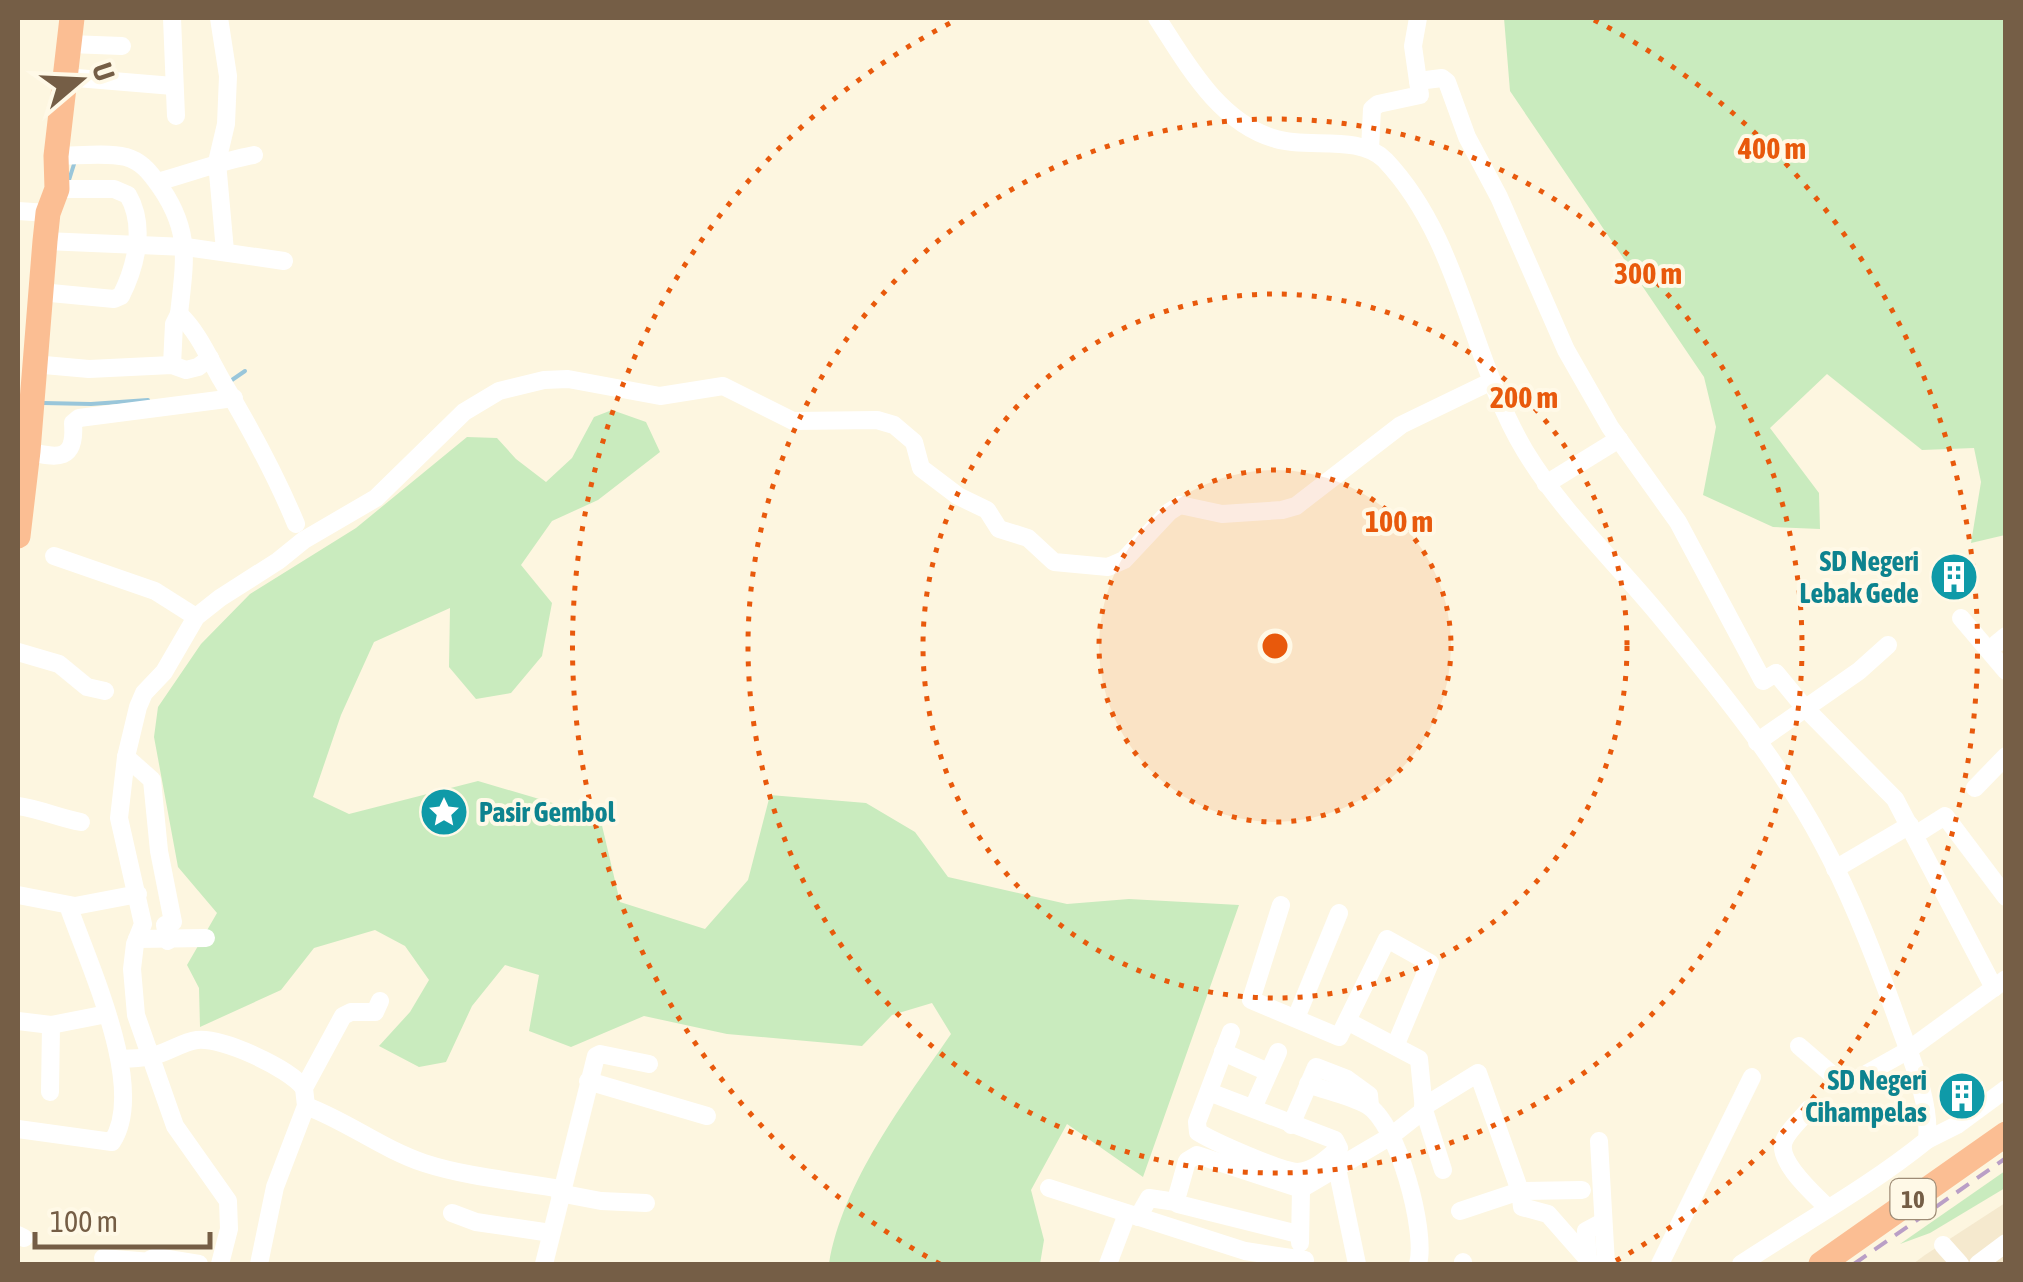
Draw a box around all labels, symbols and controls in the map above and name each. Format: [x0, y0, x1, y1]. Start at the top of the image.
north arrow [30, 30, 130, 130]
text: U [86, 59, 121, 85]
text: 400 m [1737, 131, 1806, 165]
text: 300 m [1614, 256, 1682, 290]
text: 200 m [1490, 380, 1558, 414]
text: 100 m [1365, 504, 1433, 538]
place label: SD Negeri Lebak Gede [1800, 545, 1919, 609]
building icon: SD Negeri Lebak Gede [1928, 551, 1980, 603]
centre of rings [1257, 628, 1293, 664]
place icon: Pasir Gembol [418, 786, 470, 838]
place label: Pasir Gembol [479, 796, 616, 828]
place label: SD Negeri Cihampelas [1805, 1064, 1927, 1128]
building icon: SD Negeri Cihampelas [1936, 1070, 1988, 1122]
road number: 10 [1890, 1179, 1936, 1219]
scale bar [35, 1187, 210, 1249]
text: 100 m [50, 1204, 118, 1238]

